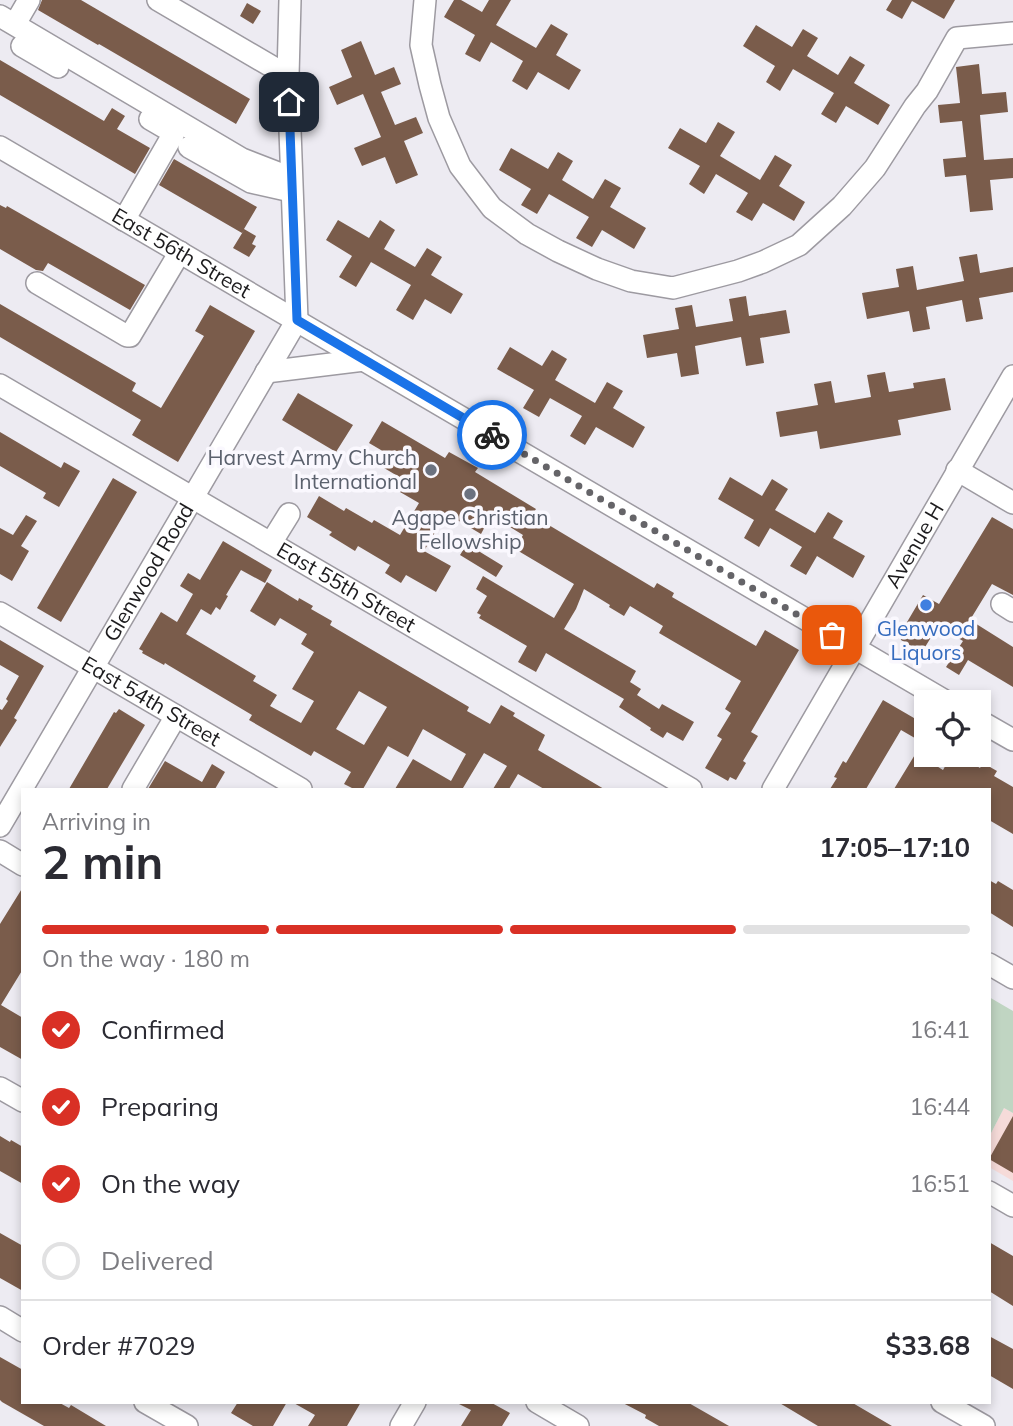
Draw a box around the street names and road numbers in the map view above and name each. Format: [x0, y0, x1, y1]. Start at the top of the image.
street label: East 56th Street [108, 202, 256, 303]
street label: Avenue H [879, 497, 949, 592]
street label: Glenwood Road [97, 498, 199, 646]
street label: East 55th Street [273, 536, 421, 637]
street label: East 54th Street [77, 650, 226, 751]

